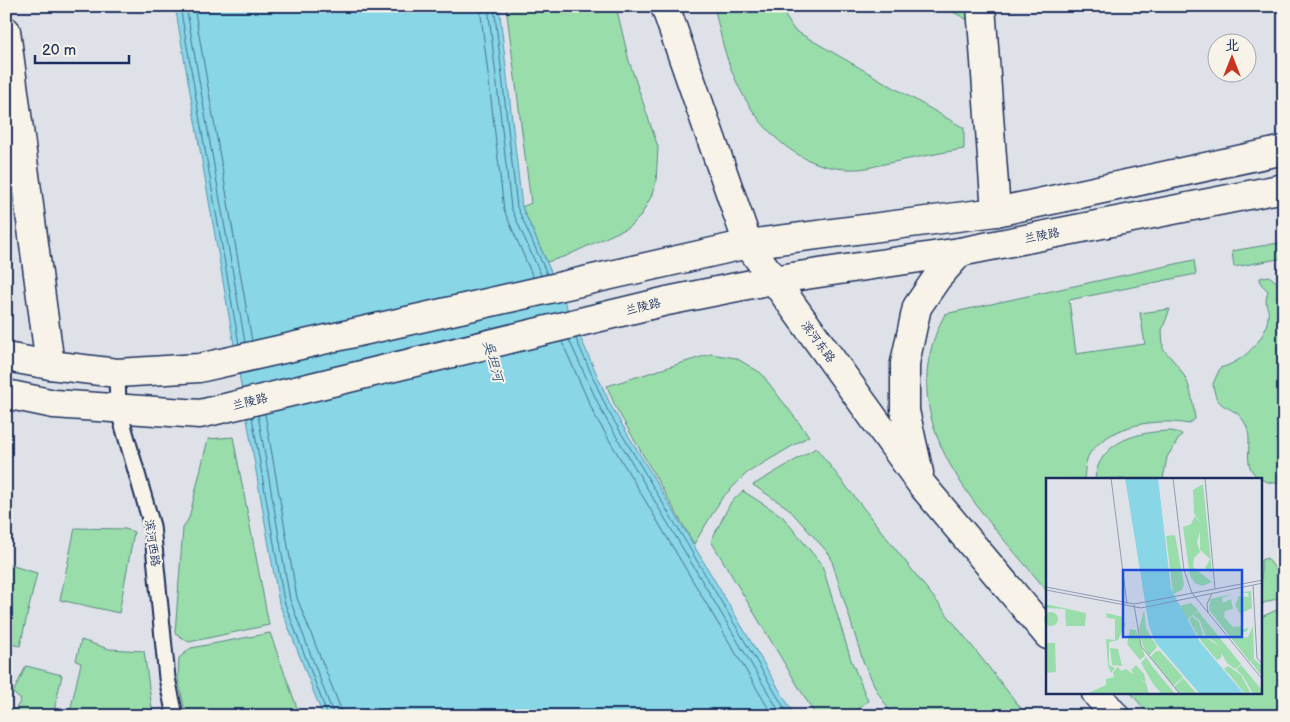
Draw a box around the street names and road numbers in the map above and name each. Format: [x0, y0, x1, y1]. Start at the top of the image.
street label: 兰陵路 [1023, 225, 1061, 247]
street label: 兰陵路 [624, 295, 662, 319]
street label: 滨河东路 [798, 318, 838, 366]
street label: 兰陵路 [231, 390, 269, 414]
street label: 滨河西路 [141, 518, 163, 568]

